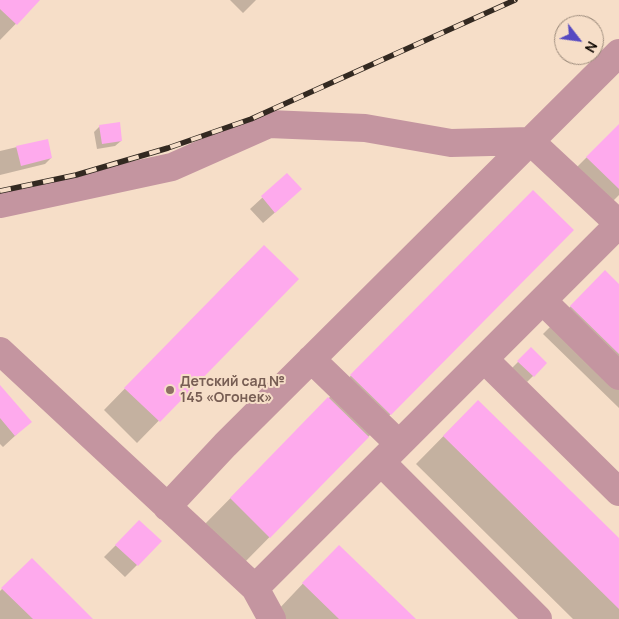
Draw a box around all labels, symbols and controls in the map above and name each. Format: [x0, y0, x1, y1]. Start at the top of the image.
north arrow [554, 15, 604, 65]
text: N [581, 38, 602, 56]
place label: Детский сад № 145 «Огонек» [180, 374, 285, 407]
marker: Детский сад № 145 «Огонек» [164, 384, 176, 396]

